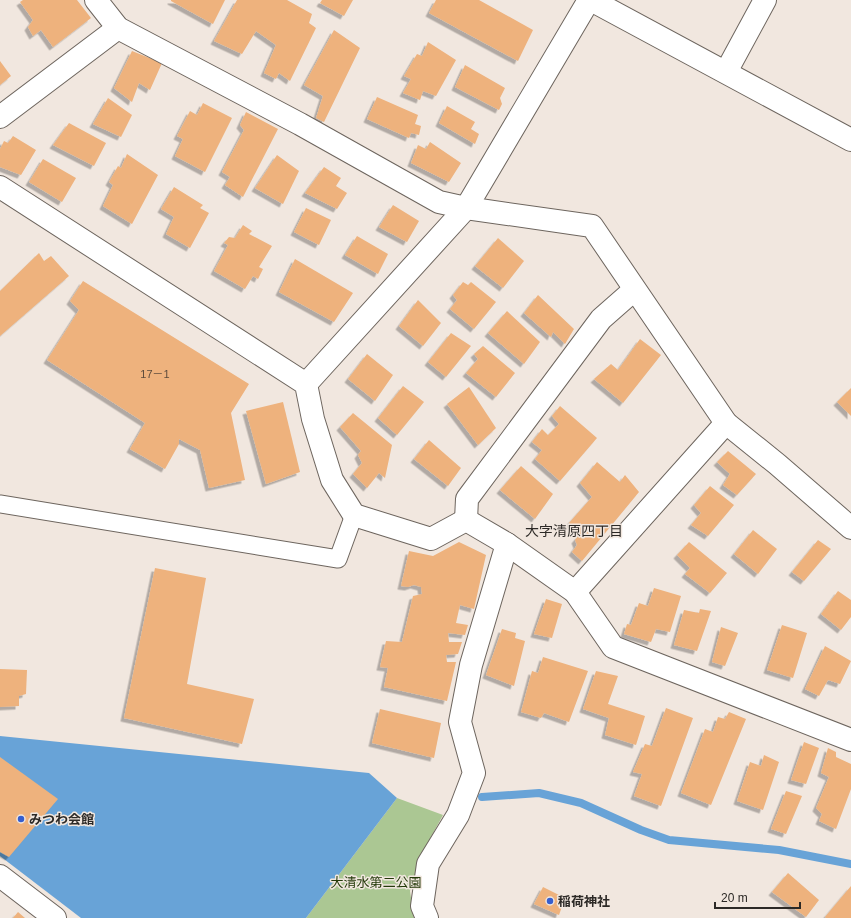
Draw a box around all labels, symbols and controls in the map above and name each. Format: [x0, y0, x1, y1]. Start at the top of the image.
house number: 17－1 [140, 368, 170, 380]
district label: 大字清原四丁目 [525, 523, 623, 539]
place label: みつわ会館 [29, 812, 94, 827]
marker: みつわ会館 [16, 814, 26, 824]
park label: 大清水第二公園 [330, 875, 422, 890]
scale bar [715, 884, 800, 910]
text: 20 m [721, 891, 748, 905]
place label: 稲荷神社 [558, 894, 610, 909]
marker: 稲荷神社 [545, 896, 555, 906]

